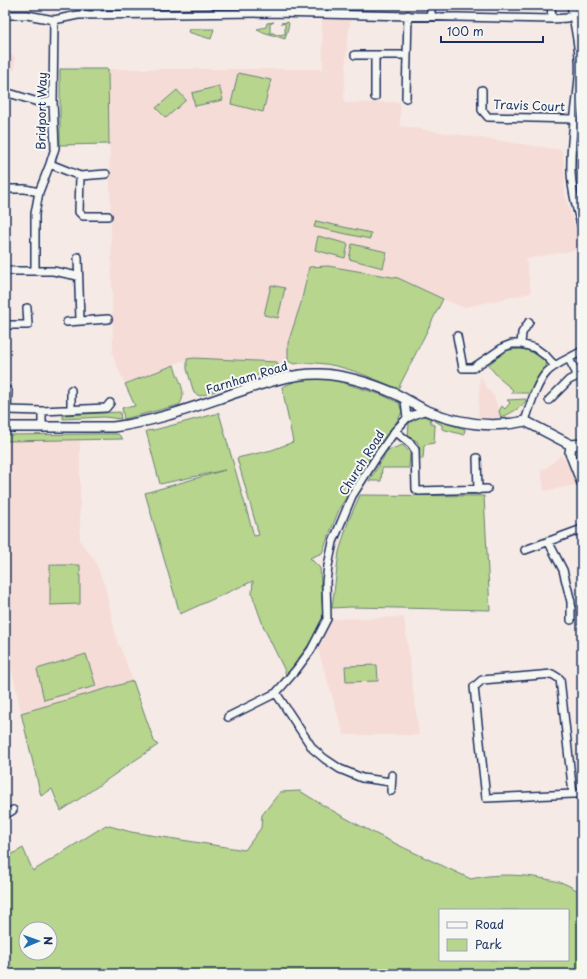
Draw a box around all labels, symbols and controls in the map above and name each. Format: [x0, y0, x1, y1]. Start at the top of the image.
scale bar [441, 18, 543, 44]
text: 100 m [447, 22, 484, 40]
street label: Bridport Way [31, 72, 51, 150]
street label: Travis Court [493, 95, 565, 115]
street label: Farnham Road [204, 356, 290, 398]
street label: Church Road [334, 426, 388, 499]
legend [439, 909, 569, 961]
text: Road [475, 915, 504, 933]
north arrow [18, 921, 58, 961]
text: Park [475, 935, 502, 953]
text: N [40, 936, 57, 946]

